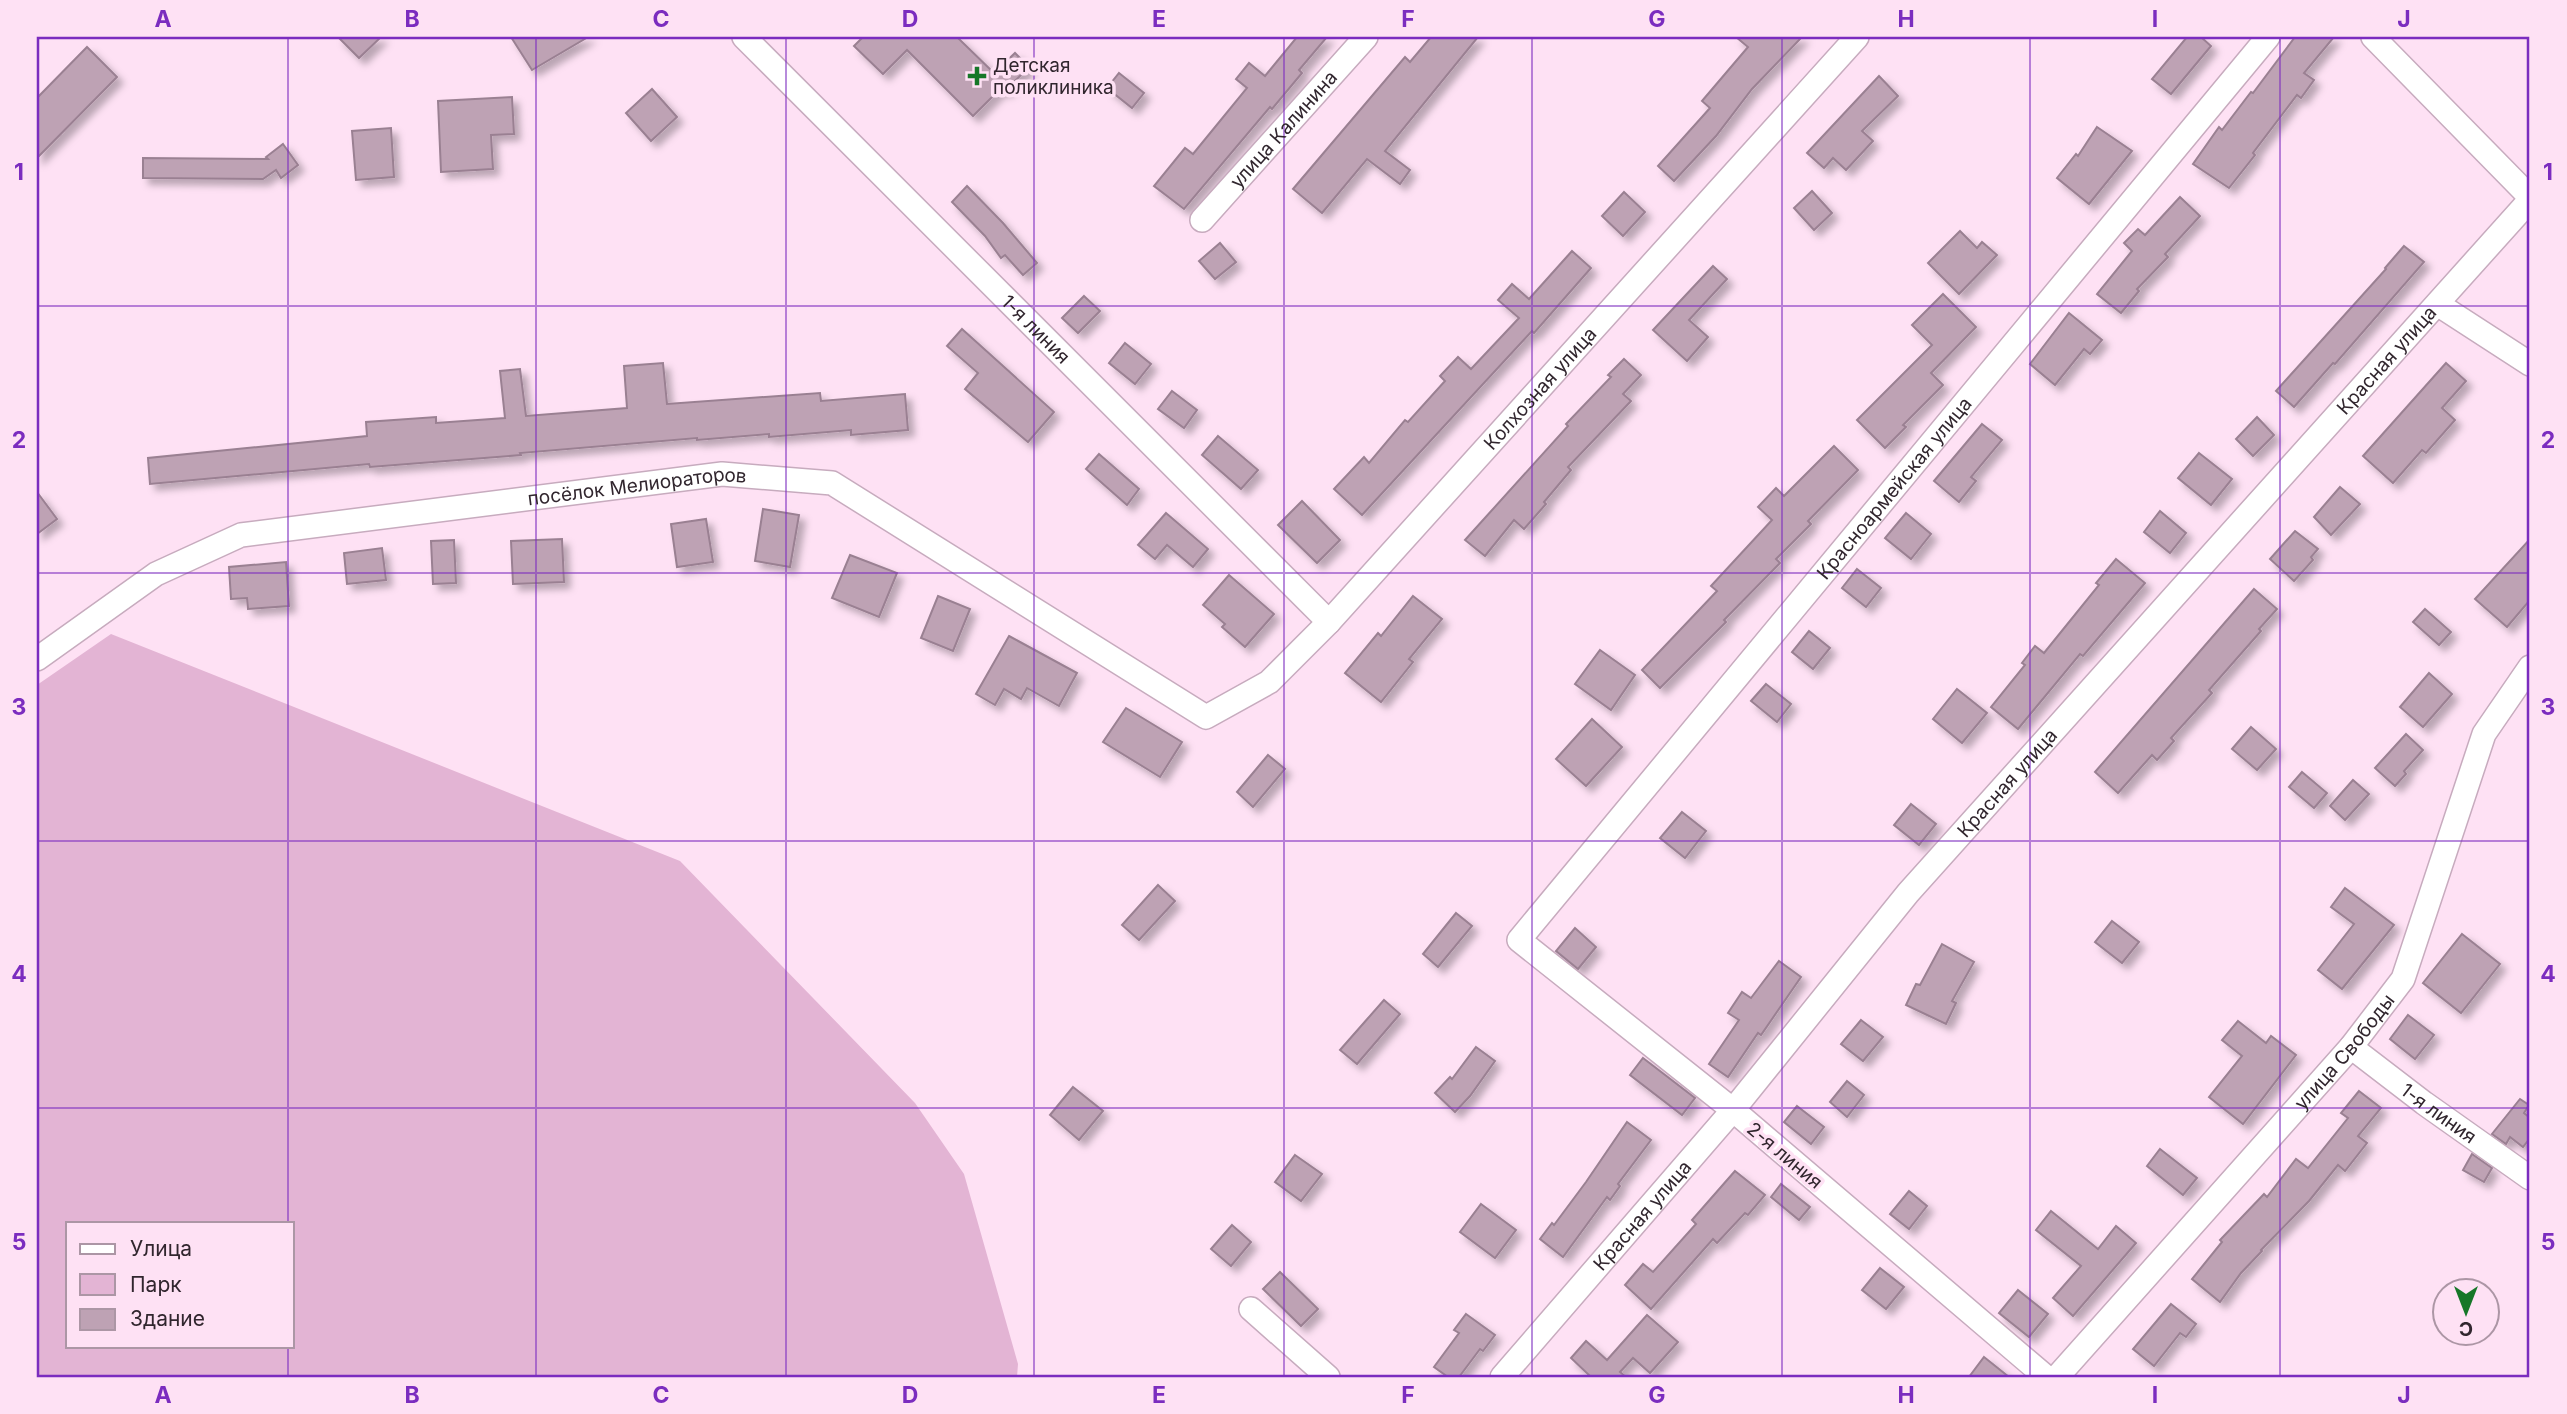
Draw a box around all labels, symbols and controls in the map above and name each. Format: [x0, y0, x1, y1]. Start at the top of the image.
text: A [154, 5, 172, 33]
text: B [404, 5, 420, 33]
text: C [652, 5, 670, 33]
text: D [902, 5, 918, 33]
text: E [1152, 5, 1166, 33]
text: F [1401, 5, 1415, 33]
text: G [1648, 5, 1666, 33]
text: H [1897, 5, 1915, 33]
text: I [2152, 5, 2158, 33]
text: J [2397, 5, 2411, 33]
place label: Детская поликлиника [993, 54, 1114, 99]
marker: Детская поликлиника [967, 66, 987, 86]
street label: улица Калинина [1225, 66, 1342, 193]
text: 1 [14, 158, 24, 186]
text: 1 [2543, 158, 2553, 186]
street label: 1-я линия [997, 290, 1075, 368]
street label: Красная улица [2332, 301, 2441, 419]
street label: Колхозная улица [1479, 323, 1601, 455]
street label: Красноармейская улица [1812, 392, 1977, 584]
text: 2 [12, 426, 26, 454]
text: 2 [2541, 426, 2555, 454]
street label: посёлок Мелиораторов [526, 463, 747, 511]
text: 3 [12, 693, 26, 721]
text: 3 [2541, 693, 2555, 721]
street label: Красная улица [1953, 724, 2062, 842]
text: 4 [11, 960, 27, 988]
text: 4 [2540, 960, 2556, 988]
street label: улица Свободы [2290, 989, 2399, 1115]
street label: 1-я линия [2396, 1079, 2481, 1148]
street label: 2-я линия [1742, 1117, 1827, 1194]
street label: Красная улица [1589, 1156, 1696, 1275]
legend [66, 1222, 294, 1348]
text: 5 [12, 1228, 26, 1256]
text: 5 [2541, 1228, 2555, 1256]
text: Улица [130, 1236, 192, 1261]
text: Парк [130, 1272, 182, 1297]
north arrow [2430, 1278, 2500, 1348]
text: Здание [130, 1306, 205, 1331]
text: С [2459, 1317, 2473, 1340]
text: A [154, 1381, 172, 1409]
text: B [404, 1381, 420, 1409]
text: C [652, 1381, 670, 1409]
text: D [902, 1381, 918, 1409]
text: E [1152, 1381, 1166, 1409]
text: F [1401, 1381, 1415, 1409]
text: G [1648, 1381, 1666, 1409]
text: H [1897, 1381, 1915, 1409]
text: I [2152, 1381, 2158, 1409]
text: J [2397, 1381, 2411, 1409]

